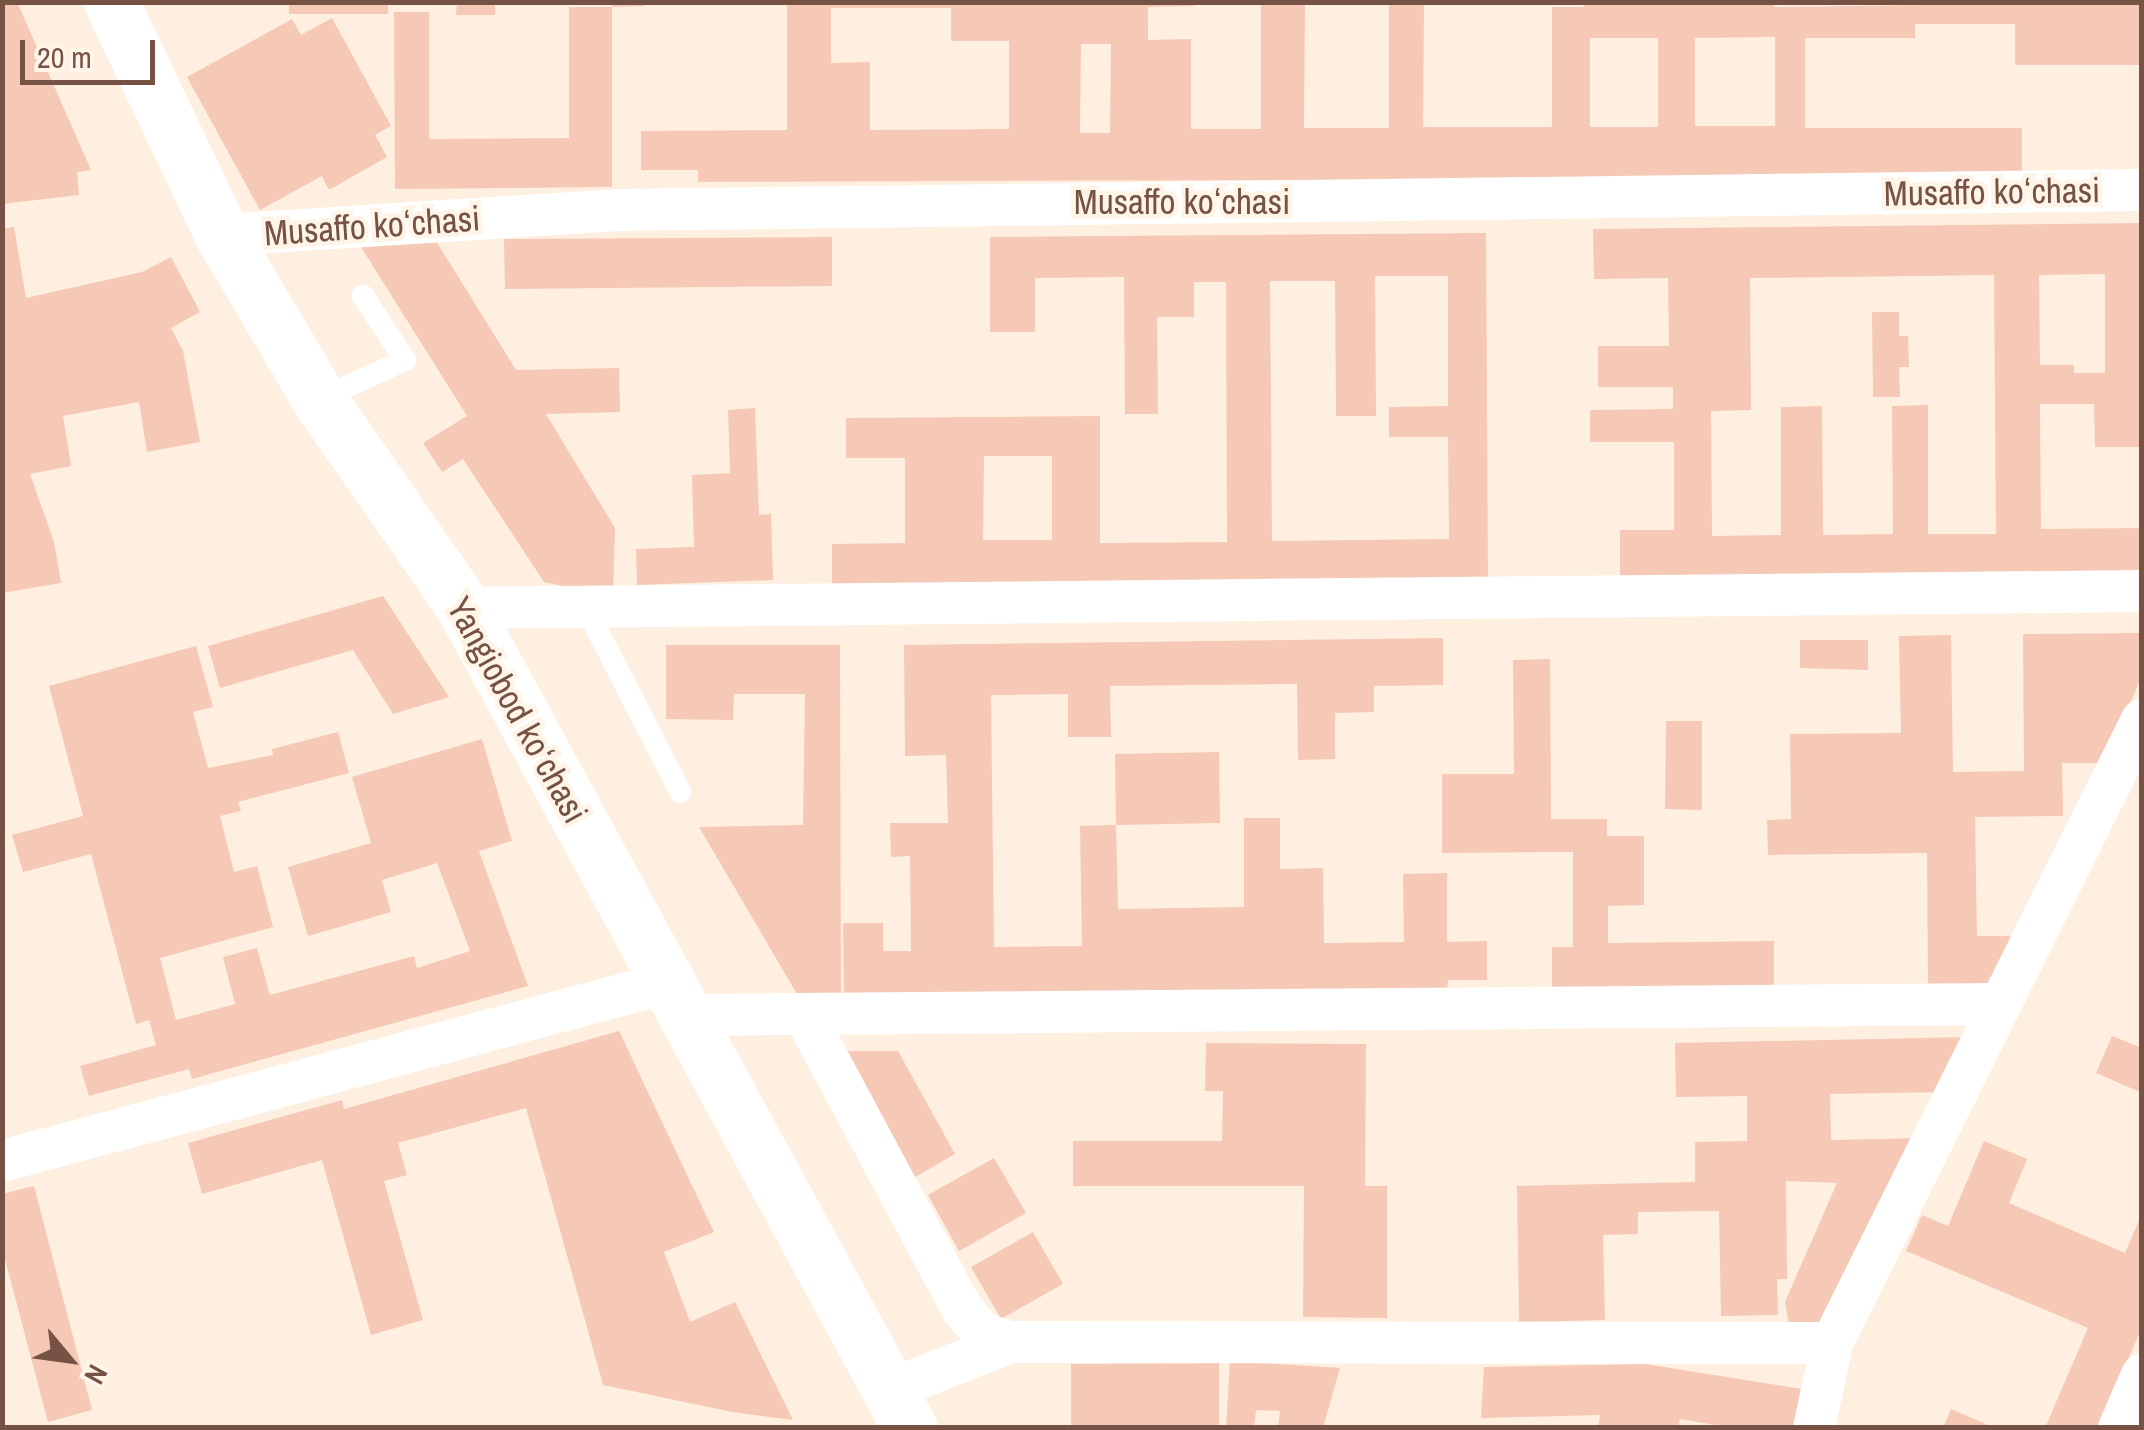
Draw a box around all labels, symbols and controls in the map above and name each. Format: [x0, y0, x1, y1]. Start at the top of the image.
scale bar [25, 20, 160, 82]
text: 20 m [37, 37, 92, 77]
street label: Musaffo koʻchasi [1884, 169, 2100, 215]
street label: Musaffo koʻchasi [1074, 181, 1290, 223]
street label: Musaffo koʻchasi [263, 198, 481, 254]
street label: Yangiobod koʻchasi [438, 590, 596, 830]
north arrow [20, 1310, 120, 1410]
text: N [76, 1358, 117, 1391]

